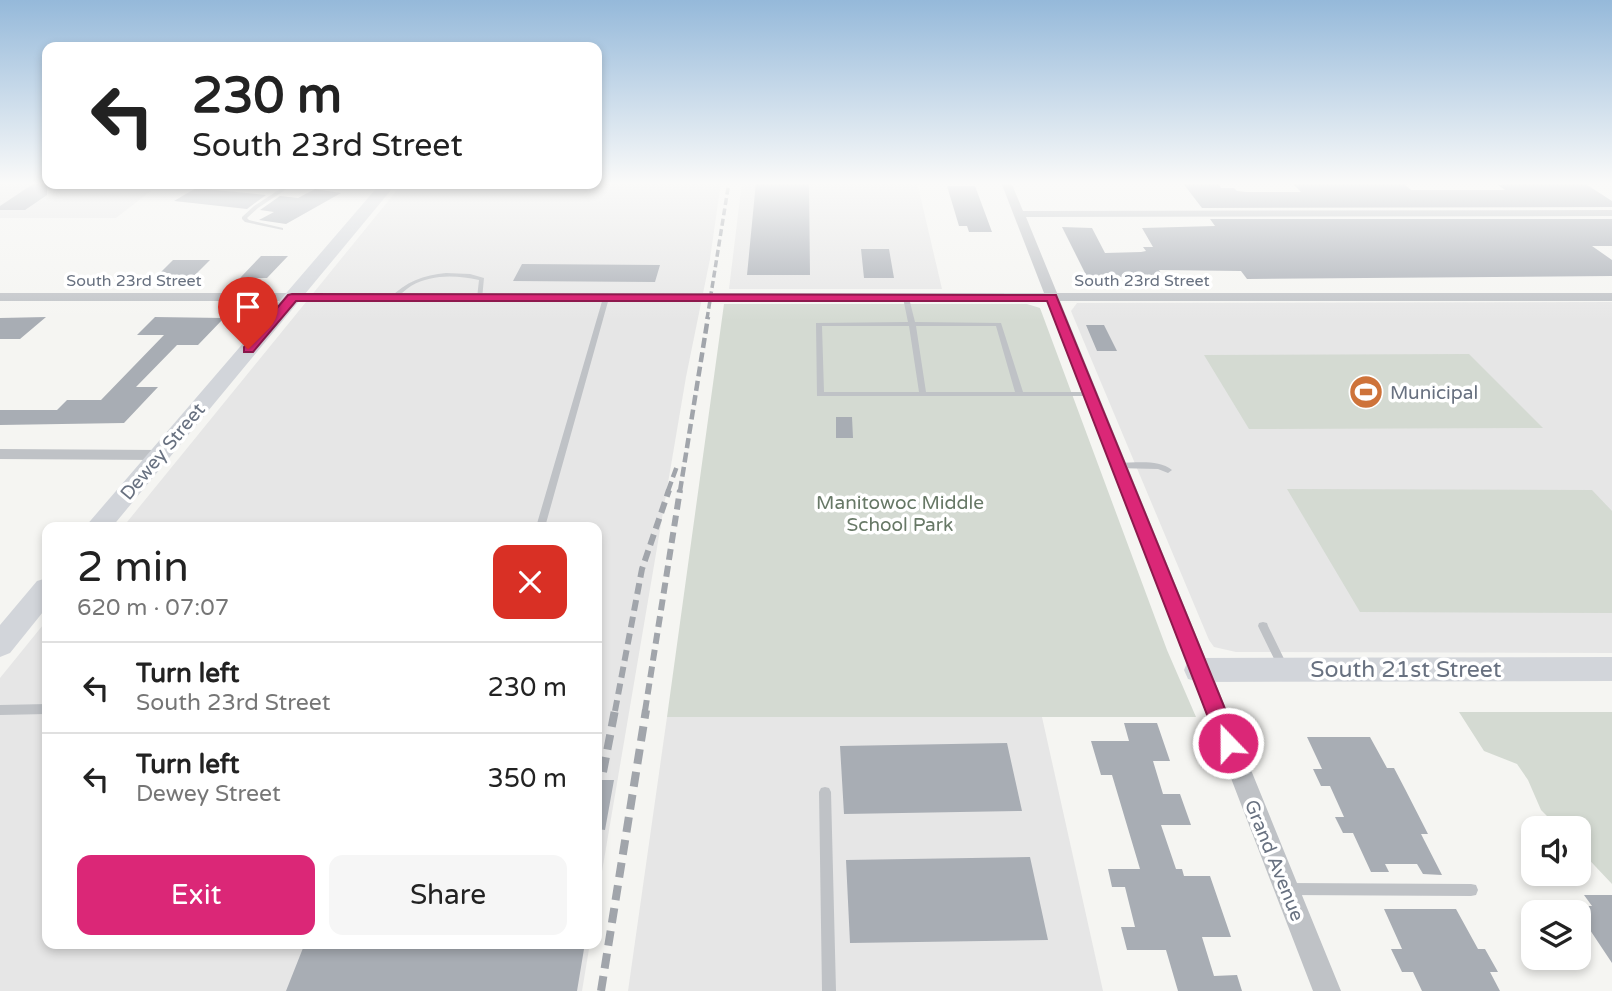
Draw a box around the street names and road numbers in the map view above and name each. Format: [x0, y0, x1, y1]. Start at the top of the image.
street label: South 23rd Street [66, 271, 202, 291]
street label: South 23rd Street [1074, 271, 1210, 291]
street label: Dewey Street [116, 399, 210, 505]
street label: South 21st Street [1310, 656, 1502, 684]
street label: Grand Avenue [1240, 797, 1308, 924]

